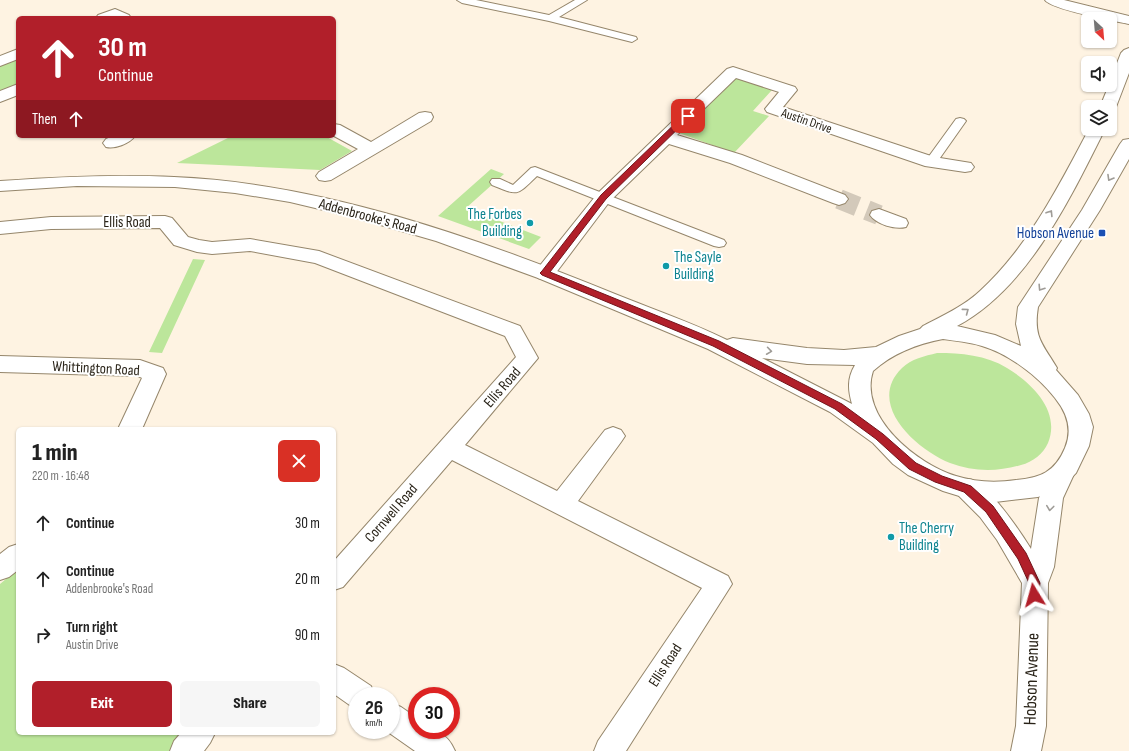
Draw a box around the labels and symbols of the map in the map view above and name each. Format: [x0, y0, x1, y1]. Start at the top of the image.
north arrow [1081, 12, 1117, 48]
pin [671, 99, 705, 133]
street label: Austin Drive [778, 105, 834, 137]
one-way arrow [1107, 174, 1114, 181]
street label: Addenbrooke's Road [316, 194, 419, 239]
place label: The Forbes Building [468, 205, 522, 241]
one-way arrow [1045, 210, 1053, 217]
street label: Ellis Road [103, 213, 151, 232]
marker: The Forbes Building [525, 218, 535, 228]
place label: Hobson Avenue [1017, 224, 1094, 243]
marker: Hobson Avenue [1097, 228, 1107, 238]
place label: The Sayle Building [674, 248, 722, 284]
marker: The Sayle Building [661, 261, 671, 271]
one-way arrow [1038, 284, 1046, 291]
one-way arrow [962, 309, 969, 316]
one-way arrow [766, 346, 772, 355]
street label: Whittington Road [52, 357, 140, 380]
street label: Ellis Road [480, 363, 525, 412]
street label: Cornwell Road [361, 480, 422, 547]
one-way arrow [1045, 505, 1054, 511]
place label: The Cherry Building [899, 519, 954, 555]
marker: The Cherry Building [886, 532, 896, 542]
position arrow [1013, 574, 1055, 616]
street label: Hobson Avenue [1019, 632, 1044, 726]
street label: Ellis Road [644, 640, 686, 690]
speed limit sign: 30 [408, 687, 460, 739]

